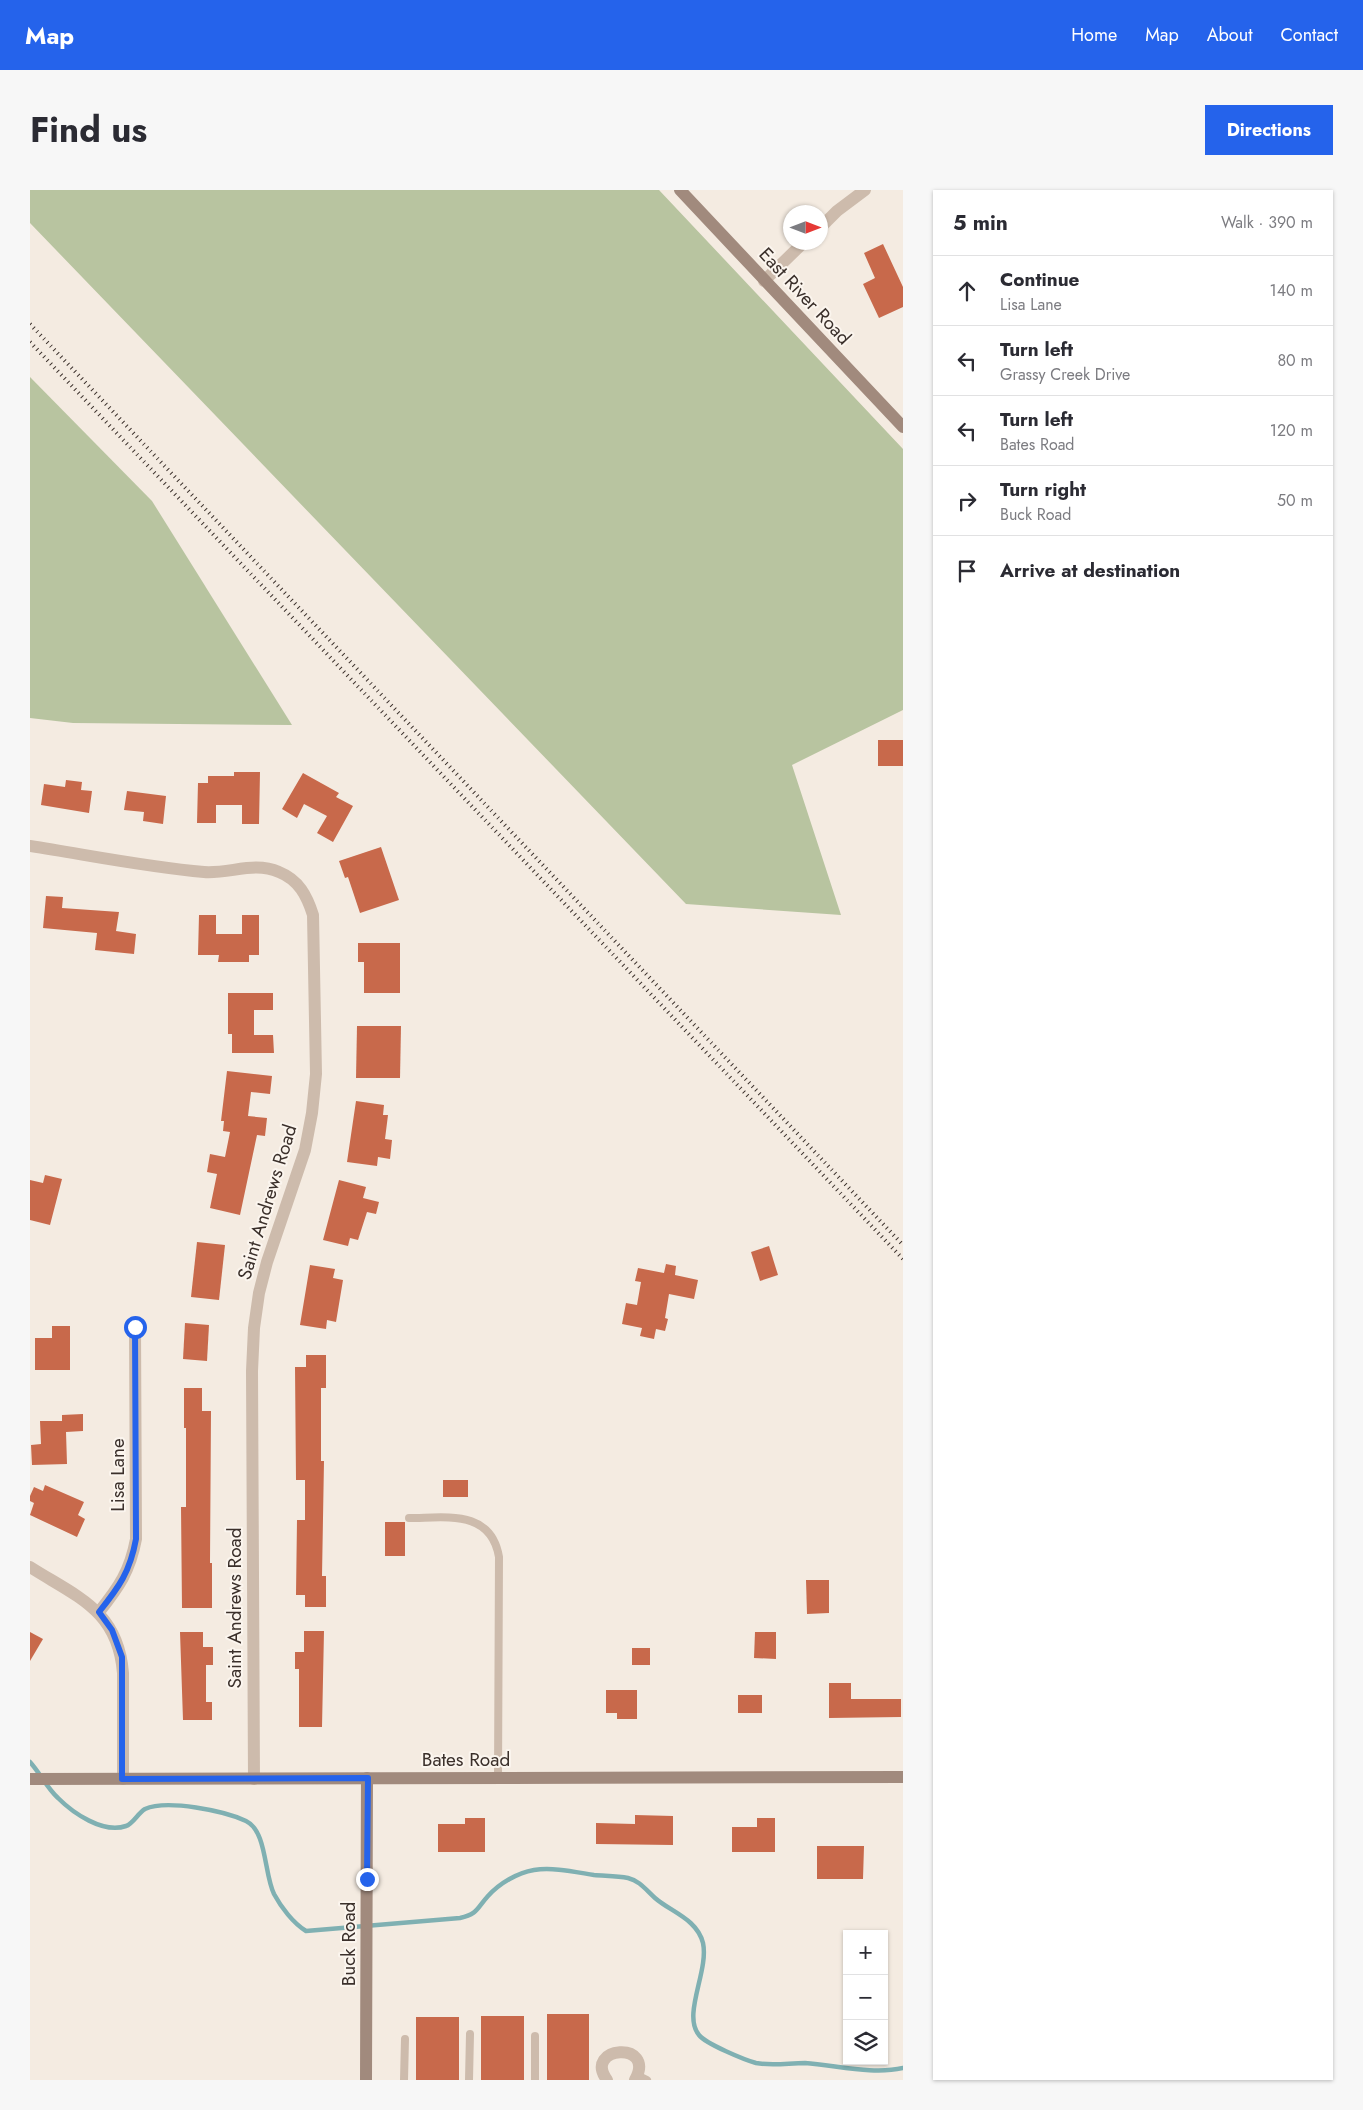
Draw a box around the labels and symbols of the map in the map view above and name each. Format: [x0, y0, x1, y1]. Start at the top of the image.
north arrow [783, 205, 828, 250]
street label: East River Road [753, 241, 857, 351]
street label: Saint Andrews Road [231, 1121, 303, 1283]
route start [124, 1316, 147, 1339]
street label: Lisa Lane [104, 1438, 131, 1512]
street label: Saint Andrews Road [221, 1527, 248, 1689]
street label: Bates Road [422, 1746, 510, 1773]
route end [356, 1868, 379, 1891]
street label: Buck Road [335, 1902, 362, 1986]

